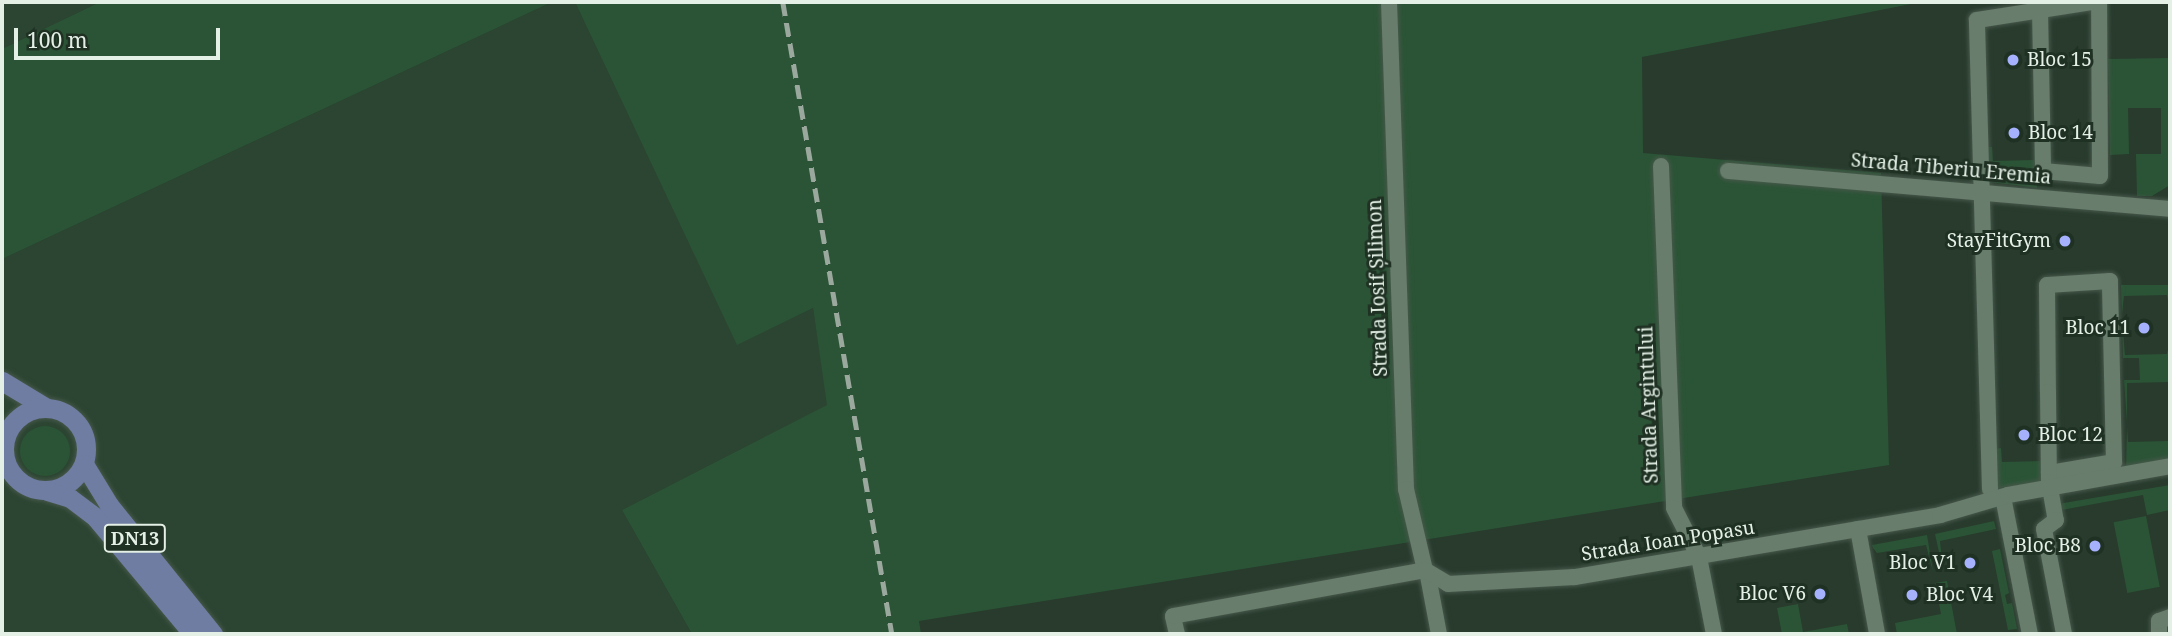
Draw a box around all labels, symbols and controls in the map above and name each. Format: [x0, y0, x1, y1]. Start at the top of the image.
scale bar [18, 14, 224, 58]
text: 100 m [27, 26, 88, 54]
place label: Bloc 15 [2027, 49, 2092, 71]
marker: Bloc 15 [2005, 52, 2021, 68]
place label: Bloc 14 [2028, 122, 2093, 144]
marker: Bloc 14 [2006, 125, 2022, 141]
street label: Strada Tiberiu Eremia [1850, 149, 2052, 189]
street label: Strada Iosif Șilimon [1364, 199, 1392, 377]
place label: StayFitGym [1947, 230, 2051, 252]
marker: StayFitGym [2057, 233, 2073, 249]
place label: Bloc 11 [2065, 317, 2130, 339]
marker: Bloc 11 [2136, 320, 2152, 336]
street label: Strada Argintului [1635, 326, 1663, 484]
place label: Bloc 12 [2038, 424, 2103, 446]
marker: Bloc 12 [2016, 427, 2032, 443]
street label: Strada Ioan Popasu [1580, 516, 1756, 566]
road number: DN13 [104, 524, 166, 552]
place label: Bloc B8 [2014, 535, 2081, 557]
marker: Bloc B8 [2087, 538, 2103, 554]
place label: Bloc V1 [1889, 552, 1956, 574]
marker: Bloc V1 [1962, 555, 1978, 571]
place label: Bloc V6 [1739, 583, 1806, 605]
place label: Bloc V4 [1926, 584, 1993, 606]
marker: Bloc V6 [1812, 586, 1828, 602]
marker: Bloc V4 [1904, 587, 1920, 603]

